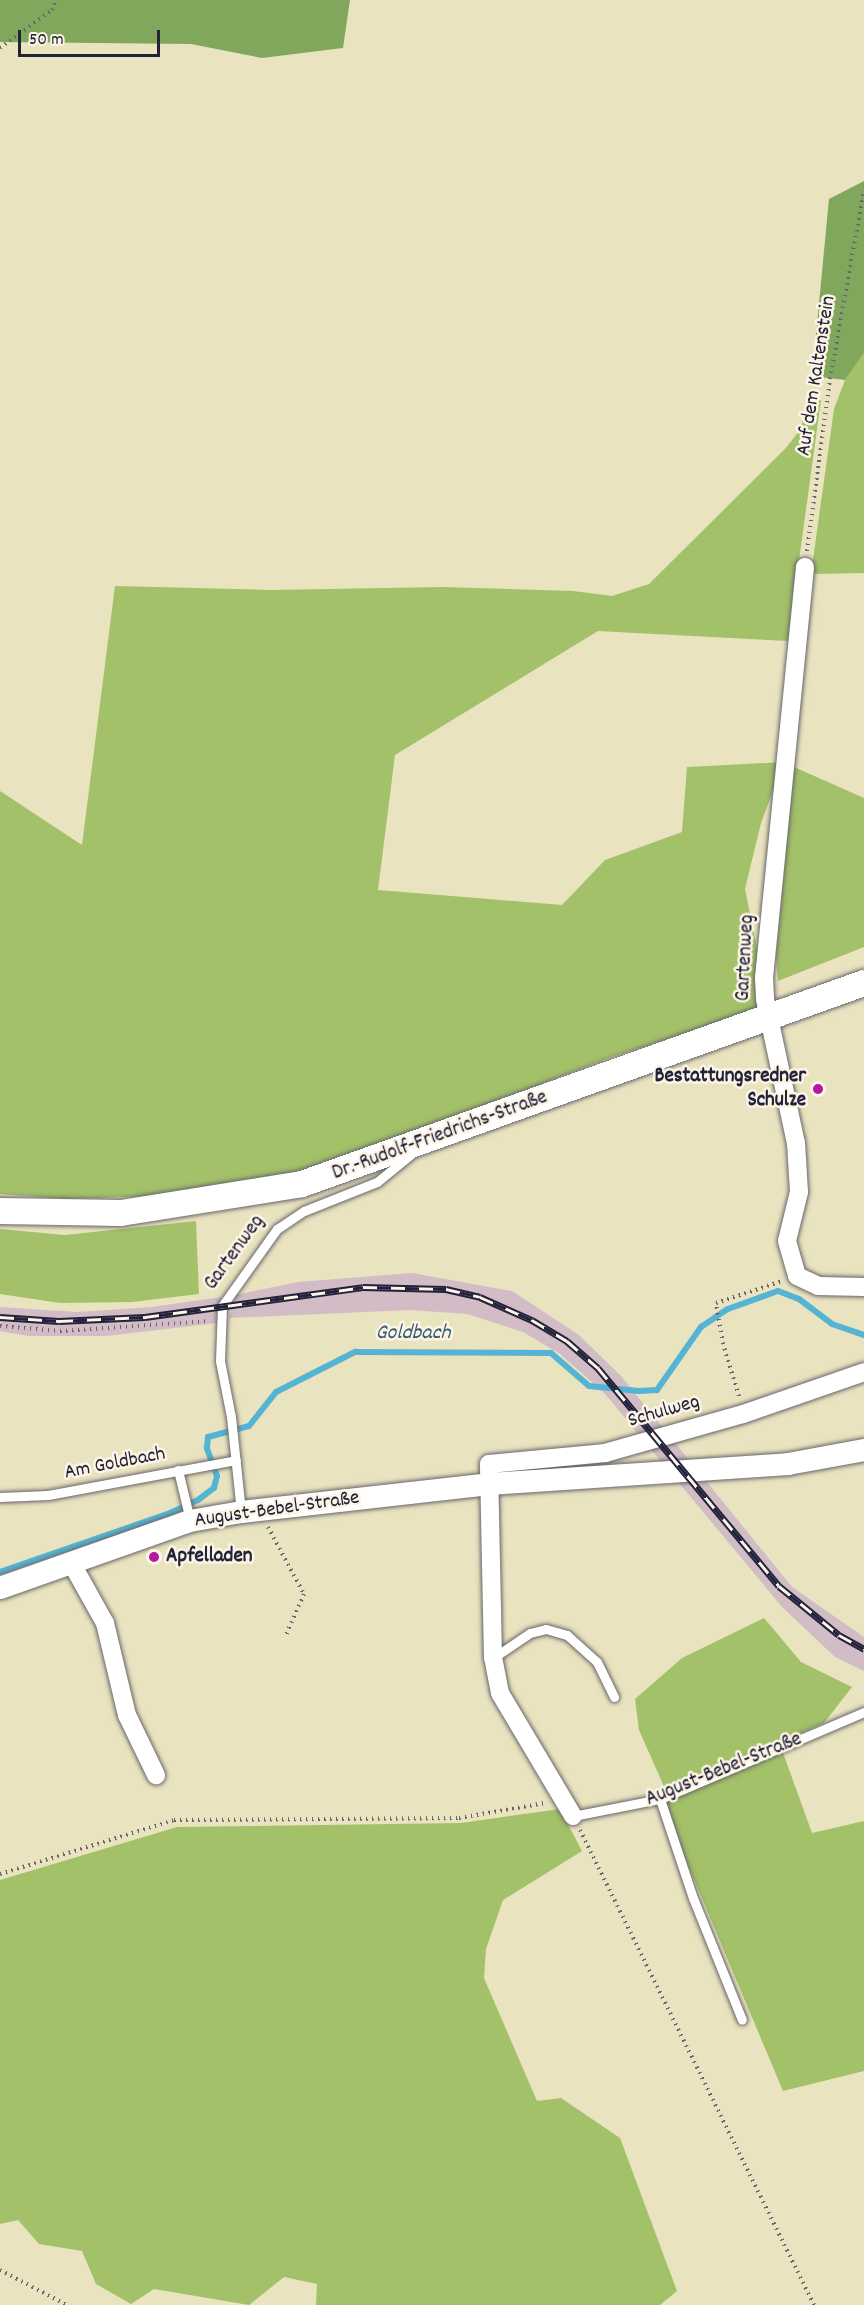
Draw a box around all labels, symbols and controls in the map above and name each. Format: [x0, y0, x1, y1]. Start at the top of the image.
scale bar [21, 18, 164, 56]
text: 50 m [29, 28, 64, 53]
street label: Auf dem Kaltenstein [792, 294, 842, 458]
street label: Gartenweg [731, 914, 761, 1002]
place label: Bestattungsredner Schulze [654, 1064, 806, 1114]
marker: Bestattungsredner Schulze [811, 1082, 825, 1096]
street label: Dr.-Rudolf-Friedrichs-Straße [329, 1085, 551, 1187]
street label: Gartenweg [199, 1210, 271, 1296]
water label: Goldbach [375, 1321, 451, 1347]
street label: Schulweg [625, 1390, 703, 1434]
street label: Am Goldbach [62, 1442, 168, 1486]
street label: August-Bebel-Straße [193, 1486, 361, 1534]
place label: Apfelladen [166, 1544, 252, 1570]
marker: Apfelladen [147, 1550, 161, 1564]
street label: August-Bebel-Straße [642, 1727, 806, 1813]

